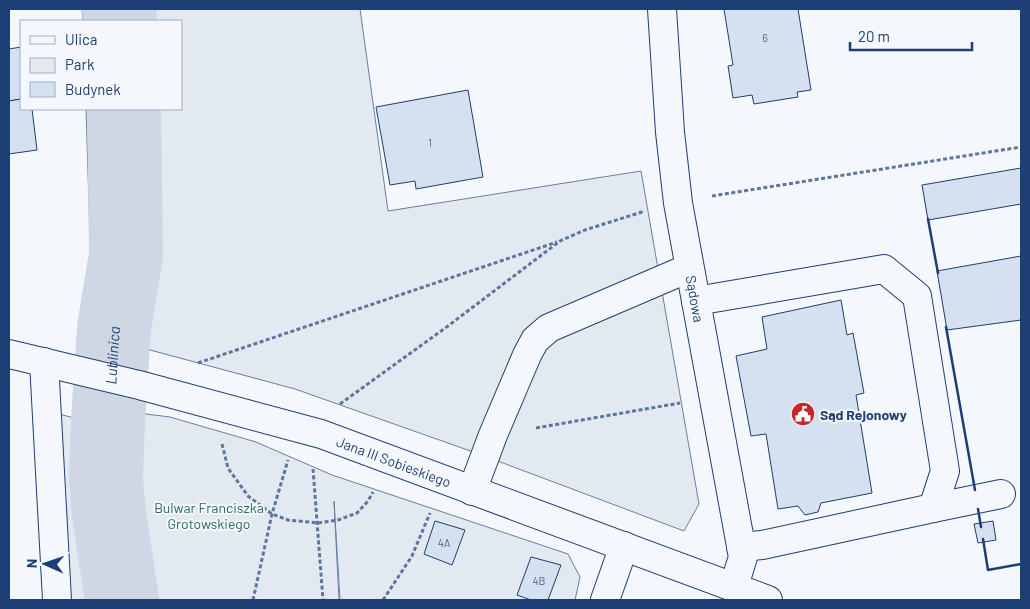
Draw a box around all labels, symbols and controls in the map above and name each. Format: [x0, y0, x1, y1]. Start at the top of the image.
legend [20, 20, 182, 110]
scale bar [850, 20, 972, 52]
text: 20 m [858, 27, 890, 45]
text: Ulica [65, 30, 97, 48]
house number: 6 [762, 31, 768, 44]
text: Park [65, 55, 95, 73]
text: Budynek [65, 80, 121, 98]
house number: 1 [428, 136, 432, 149]
street label: Sądowa [683, 274, 708, 324]
water label: Lublinica [101, 326, 123, 385]
public building icon: Sąd Rejonowy [790, 401, 816, 427]
place label: Sąd Rejonowy [820, 406, 907, 423]
street label: Jana III Sobieskiego [334, 432, 454, 490]
park label: Bulwar Franciszka Grotowskiego [154, 499, 264, 532]
house number: 4A [438, 536, 451, 549]
north arrow [20, 539, 70, 589]
text: N [23, 559, 40, 568]
house number: 4B [533, 574, 546, 587]

